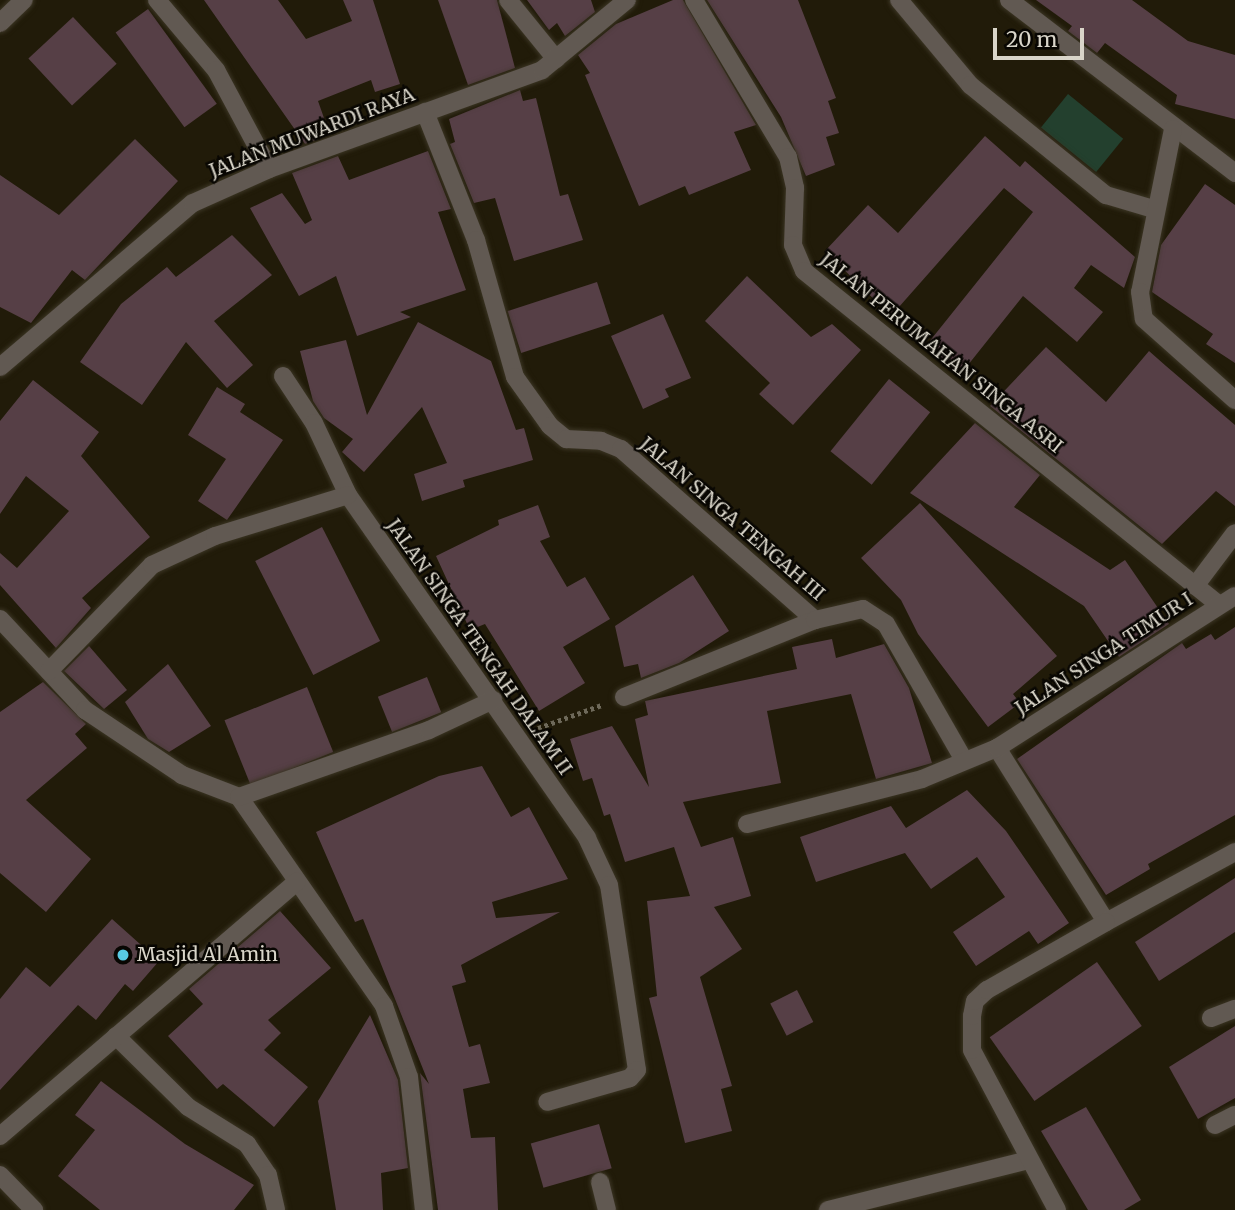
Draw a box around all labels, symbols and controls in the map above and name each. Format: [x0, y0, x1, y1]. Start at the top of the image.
scale bar [997, 14, 1088, 58]
text: 20 m [1006, 26, 1057, 53]
street label: JALAN MUWARDI RAYA [206, 83, 418, 183]
street label: JALAN PERUMAHAN SINGA ASRI [815, 248, 1067, 458]
street label: JALAN SINGA TENGAH III [635, 433, 829, 605]
street label: JALAN SINGA TENGAH DALAM II [382, 515, 576, 779]
street label: JALAN SINGA TIMUR I [1011, 588, 1197, 720]
place label: Masjid Al Amin [137, 944, 278, 966]
marker: Masjid Al Amin [115, 947, 131, 963]

